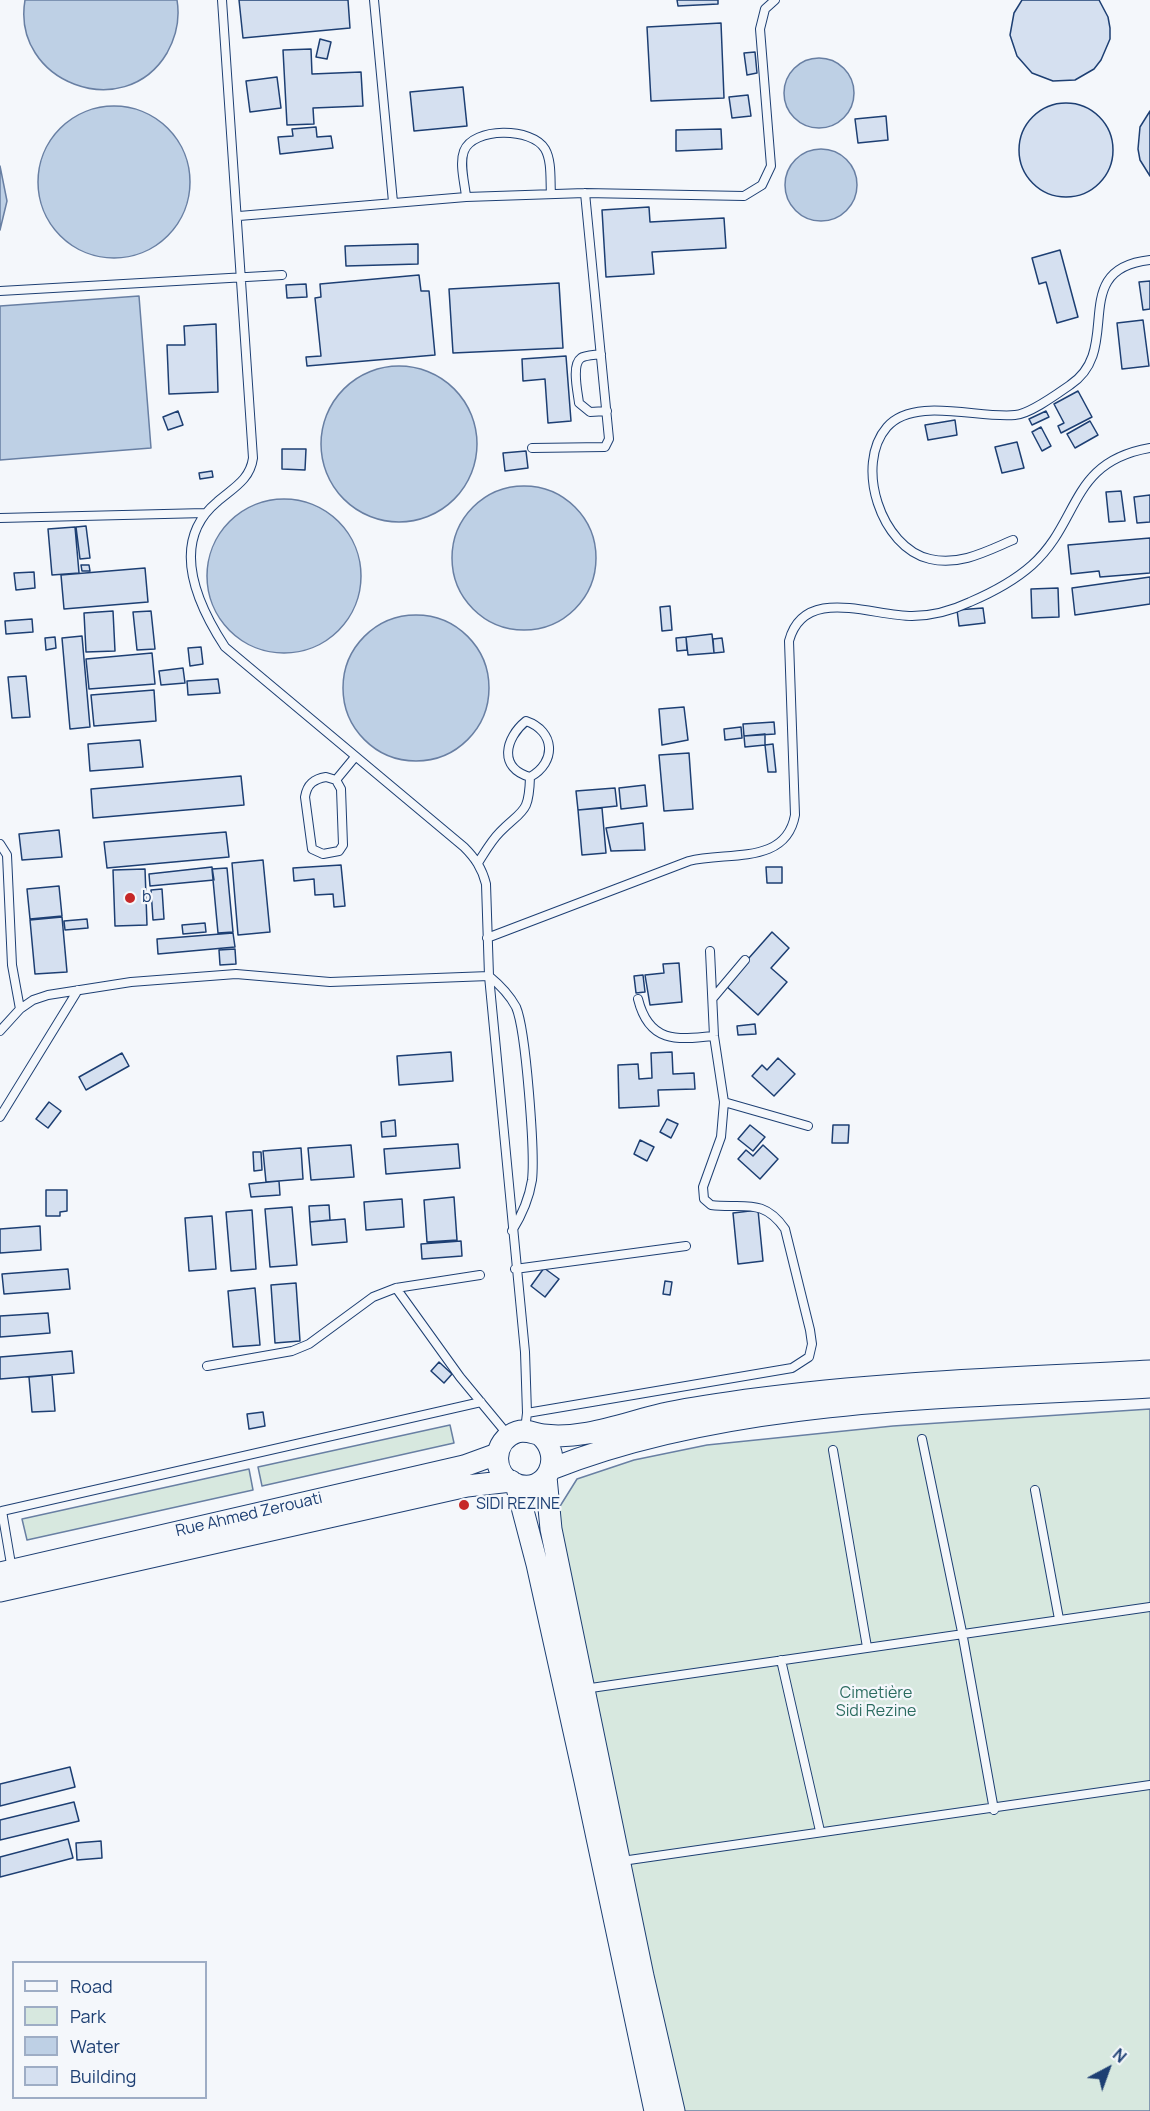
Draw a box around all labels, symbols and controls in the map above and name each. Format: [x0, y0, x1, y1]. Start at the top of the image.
place label: b [142, 888, 151, 908]
marker: b [123, 891, 137, 905]
street label: Rue Ahmed Zerouati [174, 1489, 324, 1541]
place label: SIDI REZINE [476, 1495, 560, 1515]
marker: SIDI REZINE [457, 1498, 471, 1512]
park label: Cimetière Sidi Rezine [836, 1684, 916, 1722]
legend [12, 1961, 207, 2099]
text: Road [70, 1974, 113, 1998]
text: Park [70, 2004, 106, 2028]
text: Water [70, 2034, 120, 2058]
north arrow [1078, 2039, 1138, 2099]
text: N [1108, 2043, 1131, 2067]
text: Building [70, 2064, 136, 2088]

